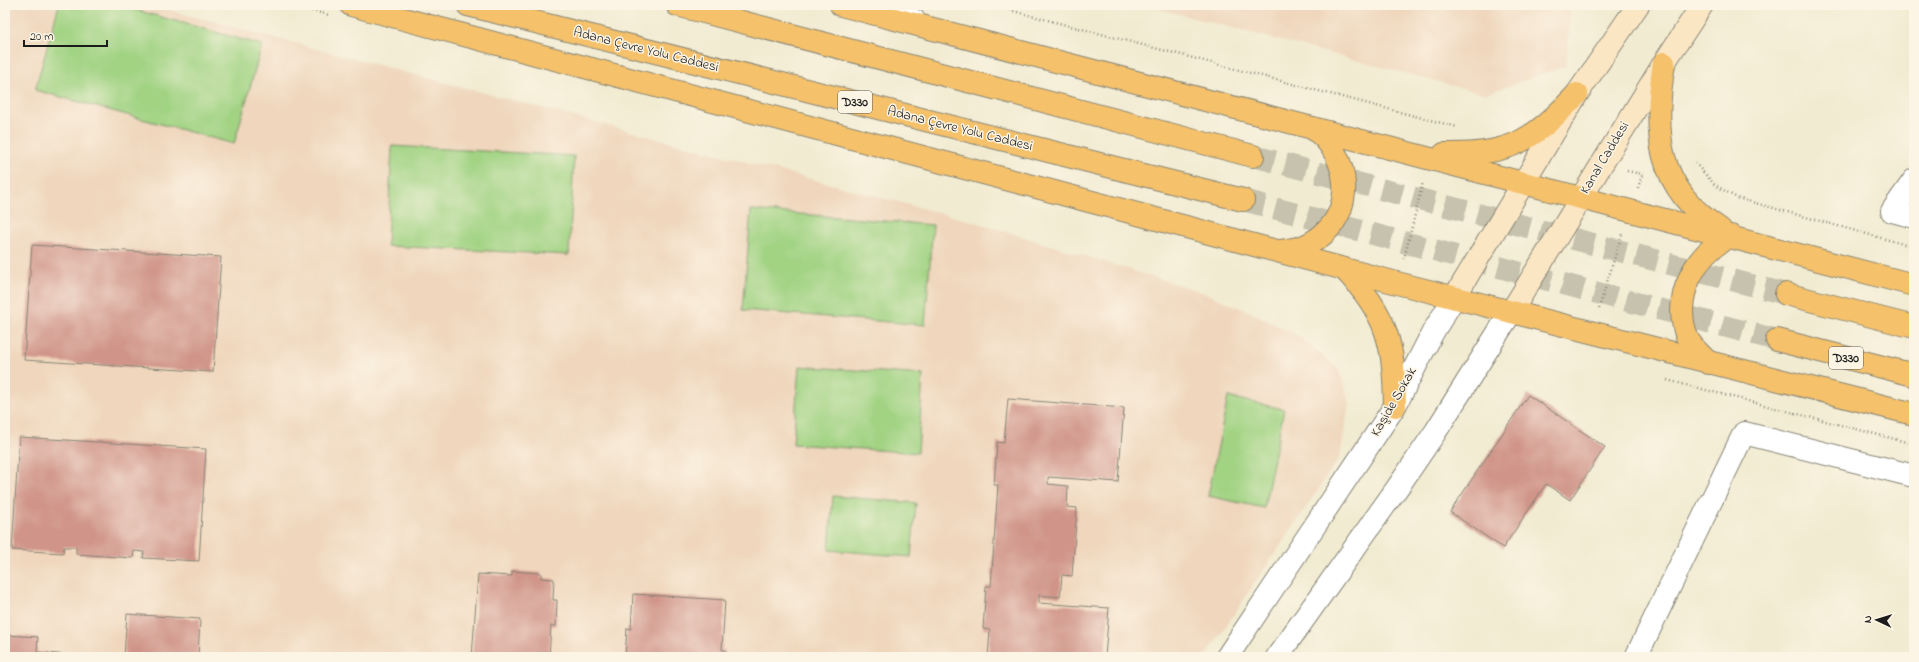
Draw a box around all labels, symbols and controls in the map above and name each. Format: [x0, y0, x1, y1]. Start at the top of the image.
scale bar [24, 22, 107, 48]
street label: Adana Çevre Yolu Caddesi [571, 22, 721, 78]
text: 20 m [30, 28, 53, 46]
road number: D330 [838, 91, 872, 113]
street label: Adana Çevre Yolu Caddesi [885, 101, 1035, 157]
street label: Kanal Caddesi [1575, 118, 1635, 198]
road number: D330 [1829, 347, 1863, 369]
street label: Kaşide Sokak [1366, 363, 1423, 441]
north arrow [1857, 600, 1897, 640]
text: N [1860, 615, 1876, 624]

